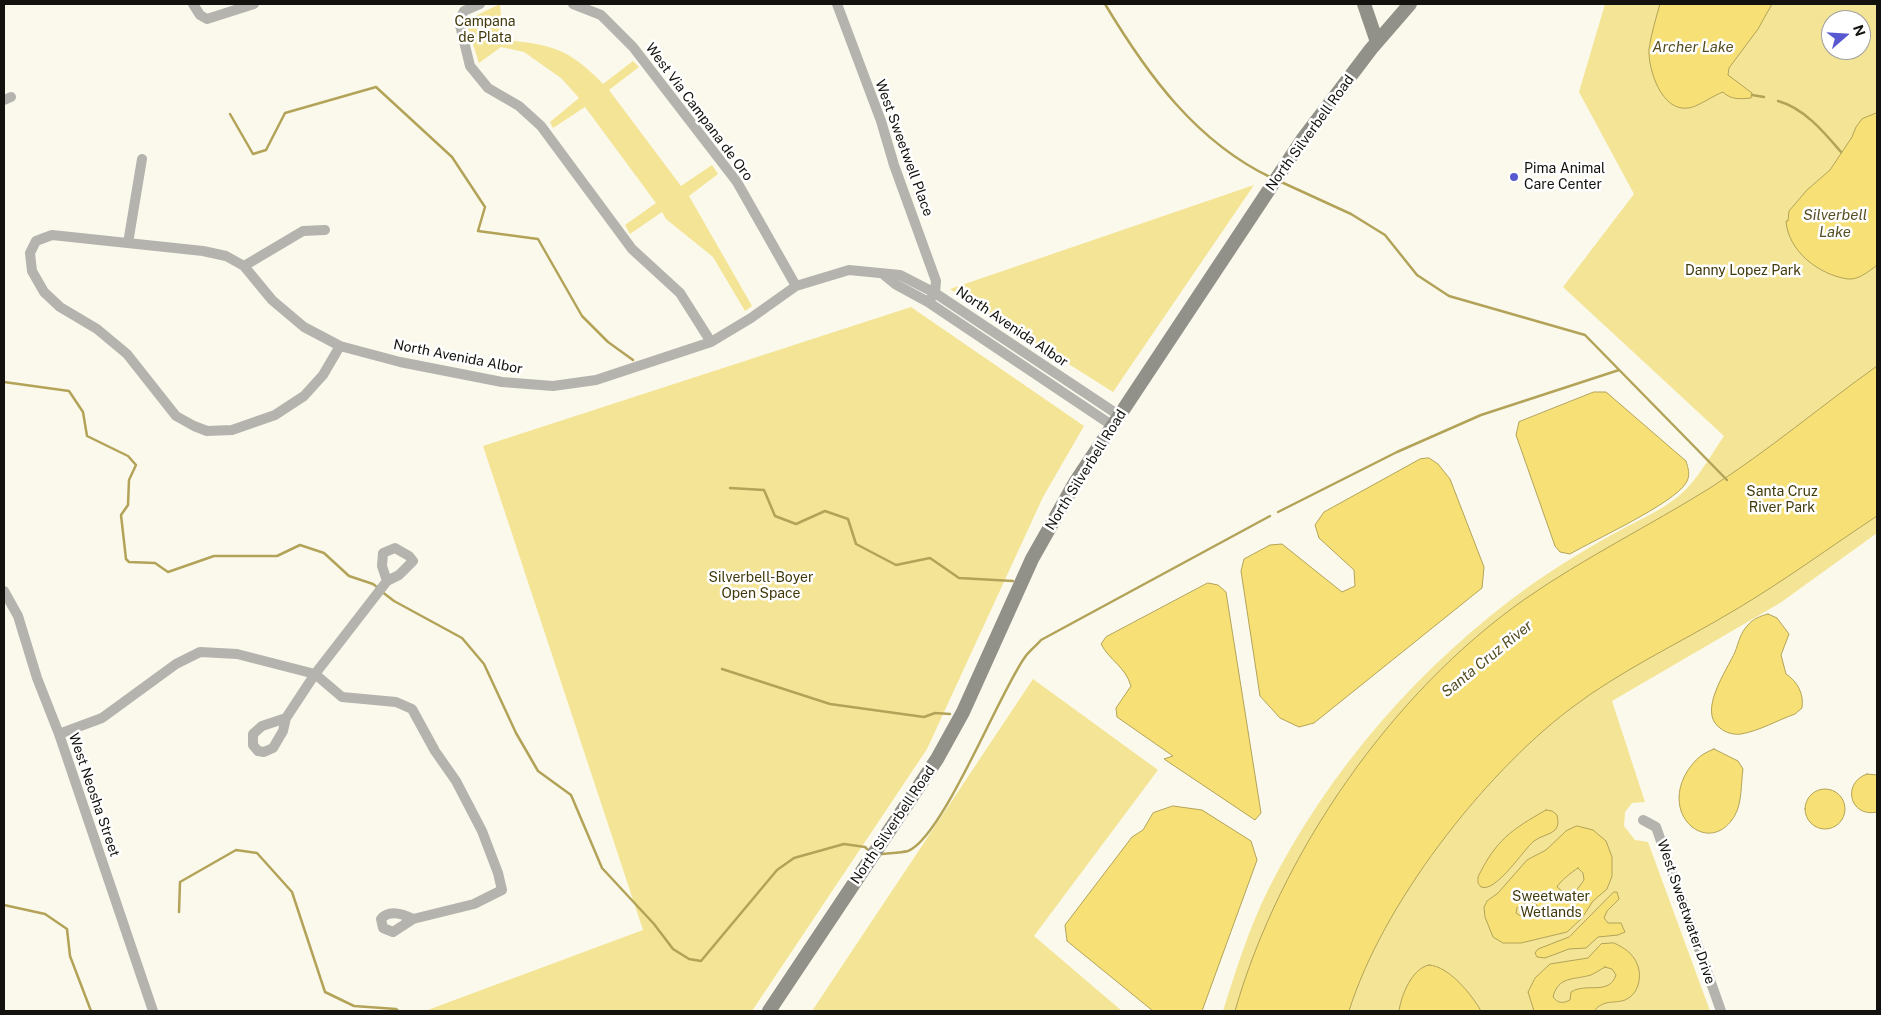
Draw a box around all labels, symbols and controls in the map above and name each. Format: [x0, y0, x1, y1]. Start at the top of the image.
north arrow [1821, 10, 1871, 60]
park label: Campana de Plata [454, 14, 516, 46]
text: N [1850, 23, 1869, 38]
water label: Archer Lake [1652, 38, 1734, 56]
street label: West Via Campana de Oro [642, 40, 756, 184]
street label: North Silverbell Road [1262, 72, 1358, 194]
street label: West Sweetwell Place [871, 77, 937, 219]
place label: Pima Animal Care Center [1524, 161, 1605, 193]
marker: Pima Animal Care Center [1508, 171, 1520, 183]
water label: Silverbell Lake [1803, 206, 1867, 241]
park label: Danny Lopez Park [1685, 263, 1801, 279]
street label: North Avenida Albor [953, 283, 1071, 371]
street label: North Avenida Albor [392, 336, 524, 378]
street label: North Silverbell Road [1042, 407, 1130, 533]
park label: Santa Cruz River Park [1746, 484, 1818, 516]
park label: Silverbell-Boyer Open Space [709, 570, 813, 602]
water label: Santa Cruz River [1438, 617, 1536, 701]
street label: West Neosha Street [65, 731, 123, 859]
street label: North Silverbell Road [847, 763, 939, 887]
street label: West Sweetwater Drive [1653, 838, 1719, 986]
park label: Sweetwater Wetlands [1512, 889, 1590, 922]

